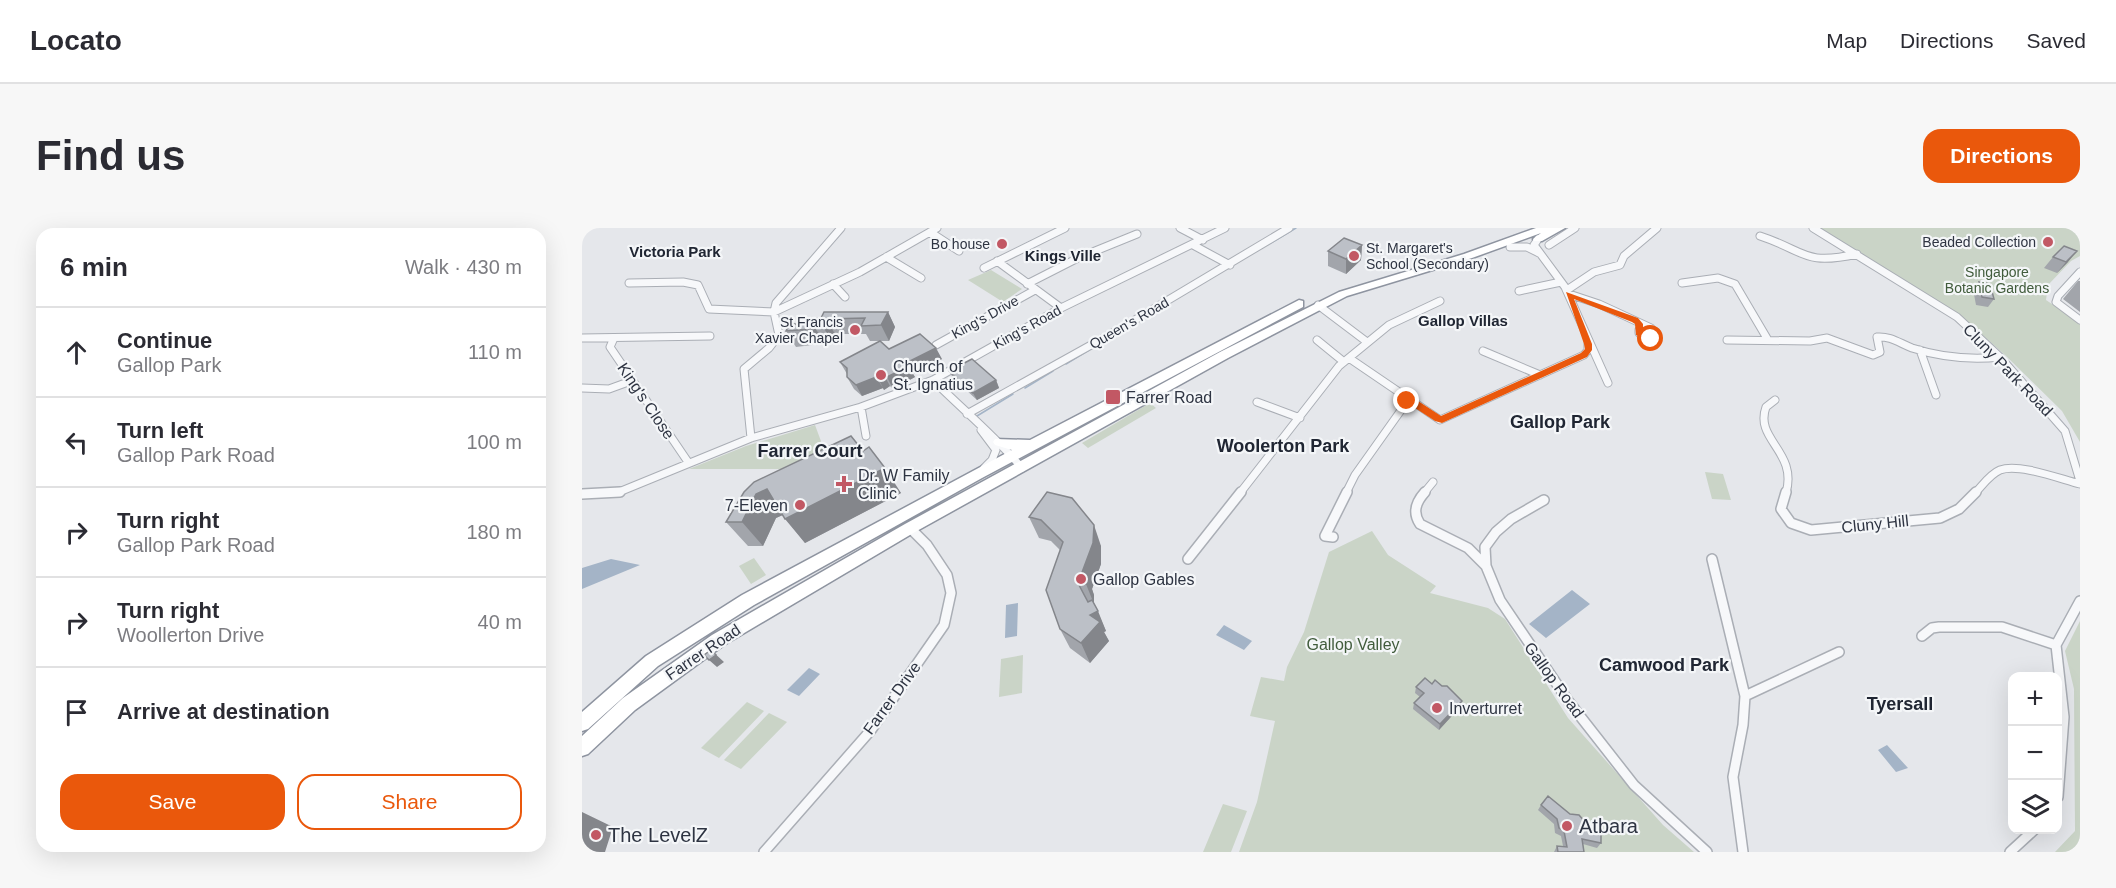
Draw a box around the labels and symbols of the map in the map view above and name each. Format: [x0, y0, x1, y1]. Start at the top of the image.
place label: Beaded Collection [1922, 234, 2036, 250]
marker: Beaded Collection [2041, 235, 2055, 249]
place label: Bo house [931, 236, 990, 252]
marker: Bo house [995, 237, 1009, 251]
place label: St. Margaret's School (Secondary) [1366, 240, 1489, 272]
district label: Victoria Park [629, 243, 721, 260]
district label: Kings Ville [1025, 247, 1101, 264]
marker: St. Margaret's School (Secondary) [1347, 249, 1361, 263]
park label: Singapore Botanic Gardens [1945, 264, 2049, 296]
street label: King's Drive [949, 292, 1022, 342]
street label: Queen's Road [1086, 294, 1172, 352]
street label: King's Road [990, 302, 1064, 352]
district label: Gallop Villas [1418, 312, 1508, 329]
place label: St Francis Xavier Chapel [755, 314, 843, 346]
street label: Cluny Park Road [1960, 321, 2056, 419]
marker: St Francis Xavier Chapel [848, 323, 862, 337]
route start [1637, 325, 1663, 351]
place label: Church of St. Ignatius [893, 358, 973, 393]
street label: King's Close [614, 360, 678, 442]
marker: Church of St. Ignatius [874, 368, 888, 382]
route end [1393, 387, 1419, 413]
marker: Farrer Road [1104, 388, 1122, 406]
place label: Farrer Road [1126, 389, 1212, 406]
district label: Gallop Park [1510, 412, 1611, 432]
district label: Woolerton Park [1217, 436, 1350, 456]
district label: Farrer Court [757, 441, 863, 461]
place label: Dr. W Family Clinic [858, 467, 950, 502]
marker: Dr. W Family Clinic [835, 475, 853, 493]
place label: 7-Eleven [725, 497, 788, 514]
marker: 7-Eleven [793, 498, 807, 512]
street label: Cluny Hill [1841, 512, 1909, 536]
place label: Gallop Gables [1093, 571, 1194, 588]
marker: Gallop Gables [1074, 572, 1088, 586]
street label: Farrer Road [662, 621, 744, 683]
park label: Gallop Valley [1306, 636, 1400, 653]
street label: Gallop Road [1521, 639, 1587, 721]
district label: Camwood Park [1599, 655, 1730, 675]
street label: Farrer Drive [860, 658, 924, 738]
district label: Tyersall [1867, 694, 1933, 714]
place label: Inverturret [1449, 700, 1522, 717]
marker: Inverturret [1430, 701, 1444, 715]
place label: Atbara [1579, 815, 1639, 837]
marker: Atbara [1560, 819, 1574, 833]
place label: The LevelZ [608, 824, 708, 846]
marker: The LevelZ [589, 828, 603, 842]

